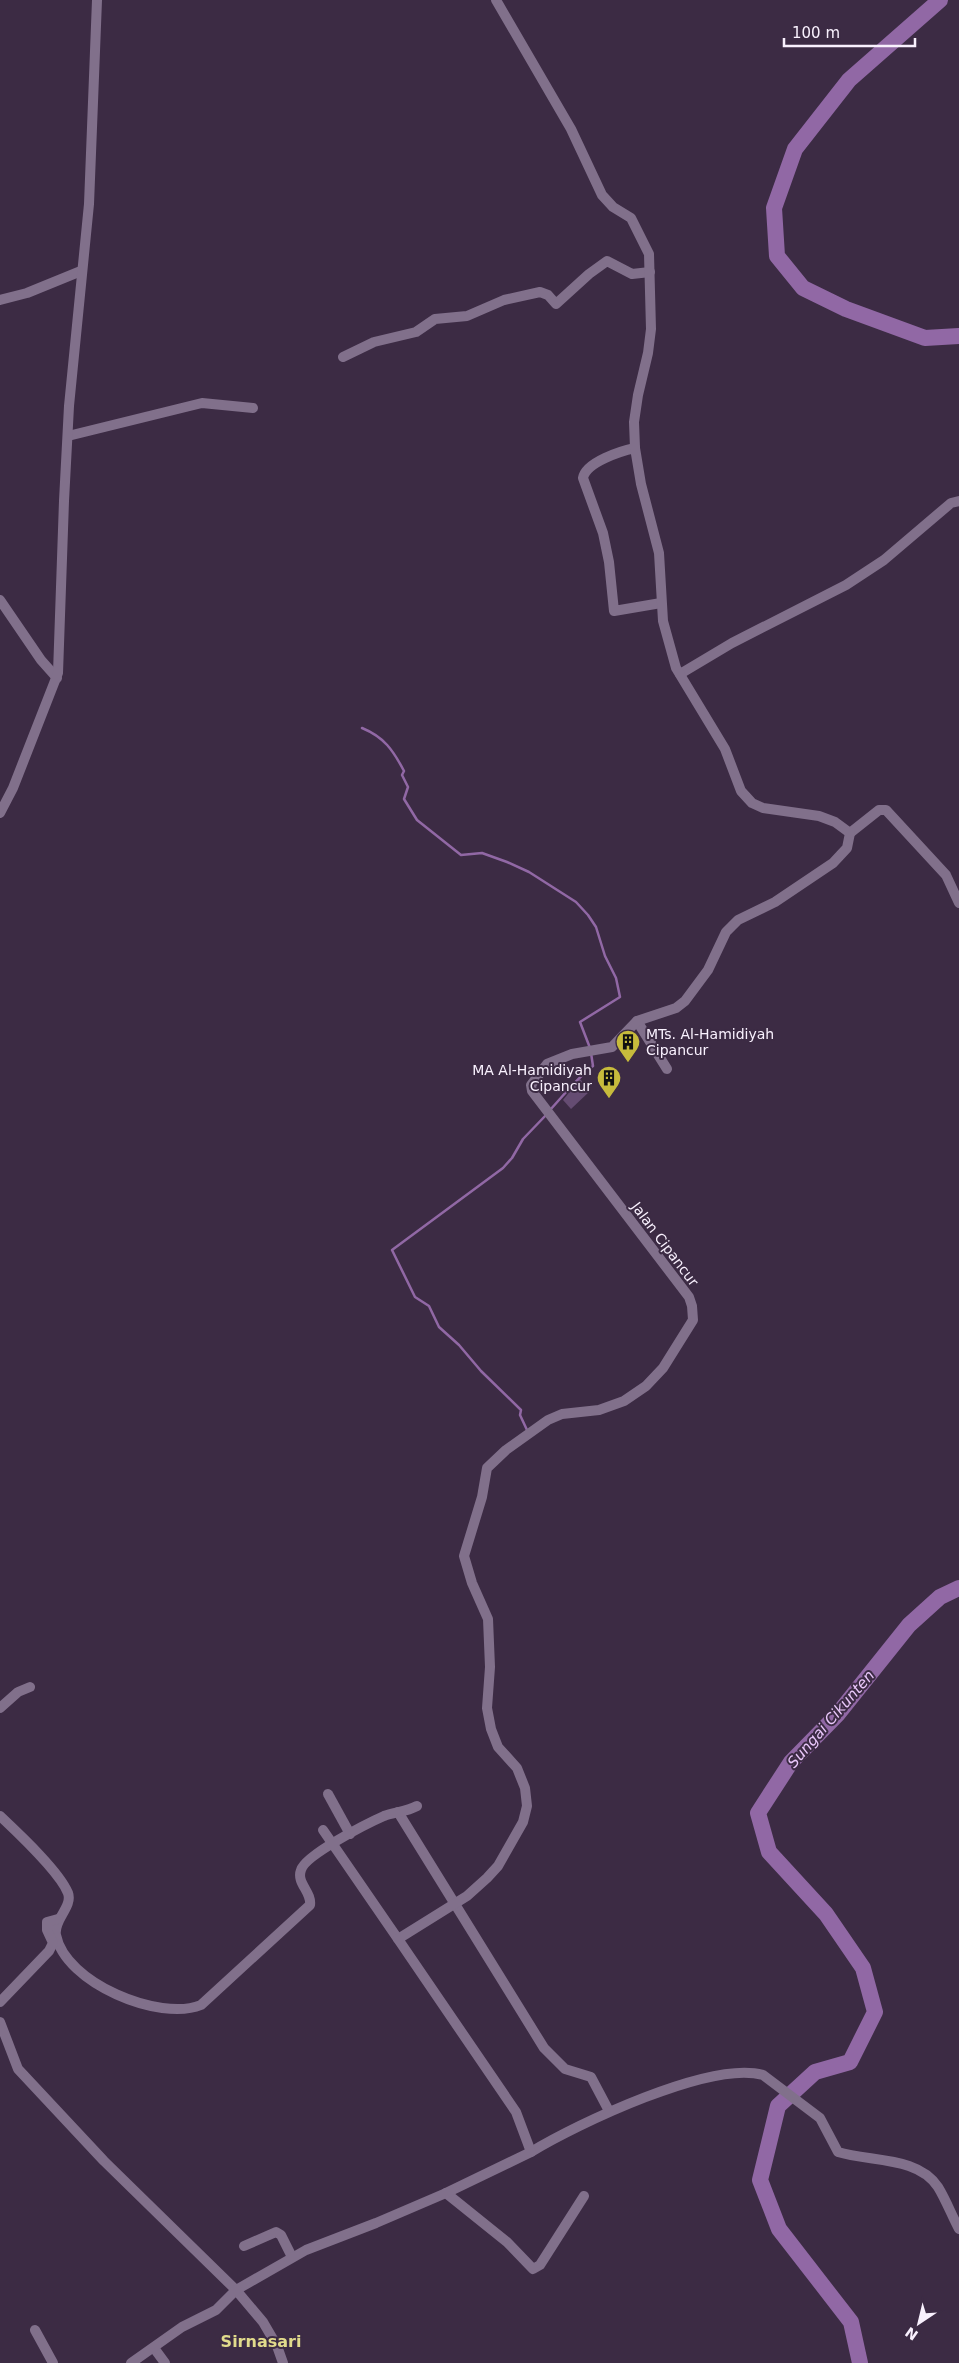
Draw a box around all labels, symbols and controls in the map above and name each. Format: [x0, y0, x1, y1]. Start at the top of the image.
scale bar [784, 15, 915, 47]
text: 100 m [792, 24, 840, 42]
place label: MTs. Al-Hamidiyah Cipancur [646, 1026, 774, 1058]
building icon: MTs. Al-Hamidiyah Cipancur [615, 1029, 641, 1063]
place label: MA Al-Hamidiyah Cipancur [472, 1062, 592, 1094]
building icon: MA Al-Hamidiyah Cipancur [596, 1065, 622, 1099]
street label: Jalan Cipancur [628, 1198, 702, 1289]
water label: Sungai Cikunten [784, 1667, 878, 1771]
north arrow [894, 2298, 944, 2348]
text: N [902, 2324, 921, 2344]
district label: Sirnasari [221, 2332, 301, 2351]

